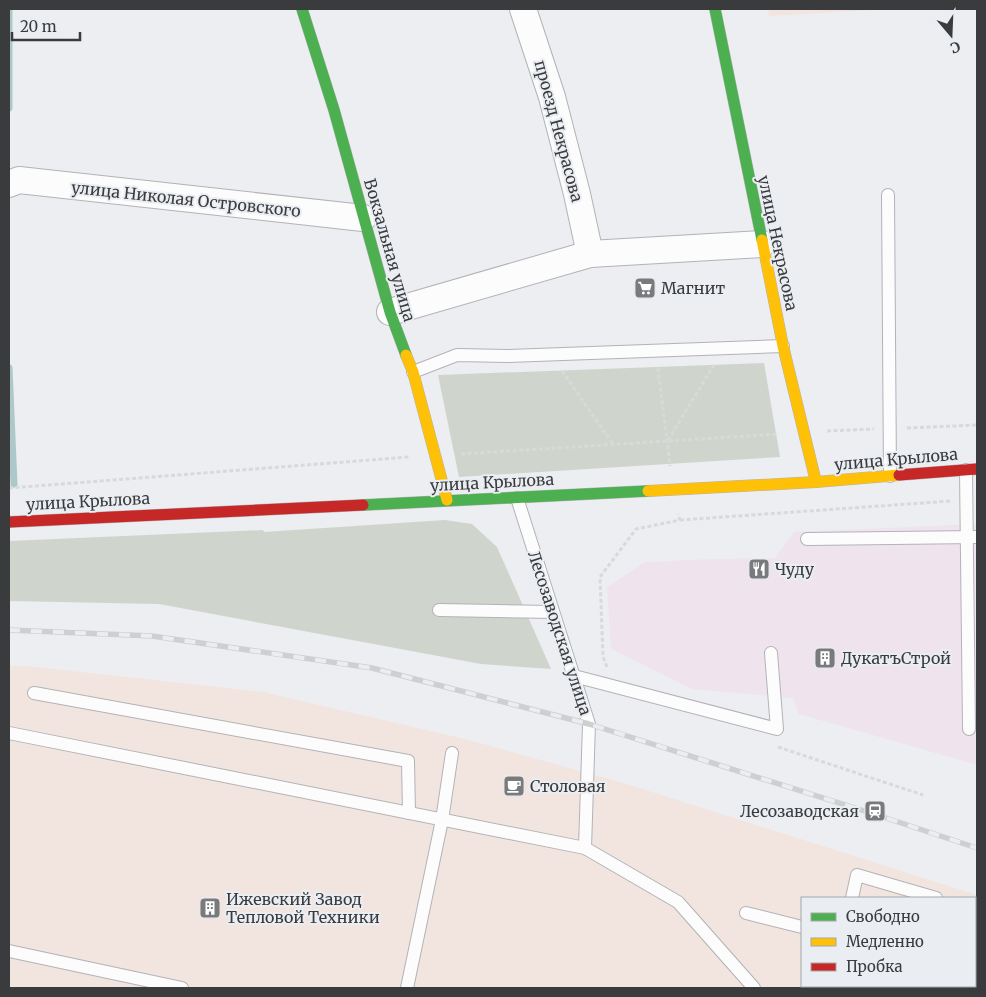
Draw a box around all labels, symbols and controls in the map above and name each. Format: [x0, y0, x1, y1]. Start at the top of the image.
scale bar [12, 10, 80, 42]
north arrow [926, 10, 976, 60]
text: 20 m [20, 17, 57, 36]
text: С [948, 37, 963, 57]
street label: проезд Некрасова [530, 58, 588, 205]
street label: улица Некрасова [754, 173, 802, 313]
street label: Вокзальная улица [360, 176, 420, 324]
street label: улица Николая Островского [70, 177, 302, 221]
supermarket icon: Магнит [633, 276, 657, 300]
place label: Магнит [661, 278, 726, 298]
street label: улица Крылова [833, 444, 959, 474]
street label: улица Крылова [429, 469, 555, 495]
street label: улица Крылова [25, 488, 151, 514]
street label: Лесозаводская улица [524, 548, 596, 718]
restaurant icon: Чуду [747, 557, 771, 581]
place label: Чуду [775, 559, 815, 579]
building icon: ДукатъСтрой [813, 646, 837, 670]
place label: ДукатъСтрой [841, 648, 951, 668]
cafe icon: Столовая [502, 774, 526, 798]
place label: Столовая [530, 776, 606, 796]
station icon: Лесозаводская [863, 799, 887, 823]
place label: Лесозаводская [740, 801, 859, 821]
place label: Ижевский Завод Тепловой Техники [226, 889, 380, 927]
building icon: Ижевский Завод Тепловой Техники [198, 896, 222, 920]
legend [801, 897, 976, 987]
text: Свободно [846, 907, 920, 926]
text: Медленно [846, 932, 924, 951]
text: Пробка [846, 957, 903, 976]

